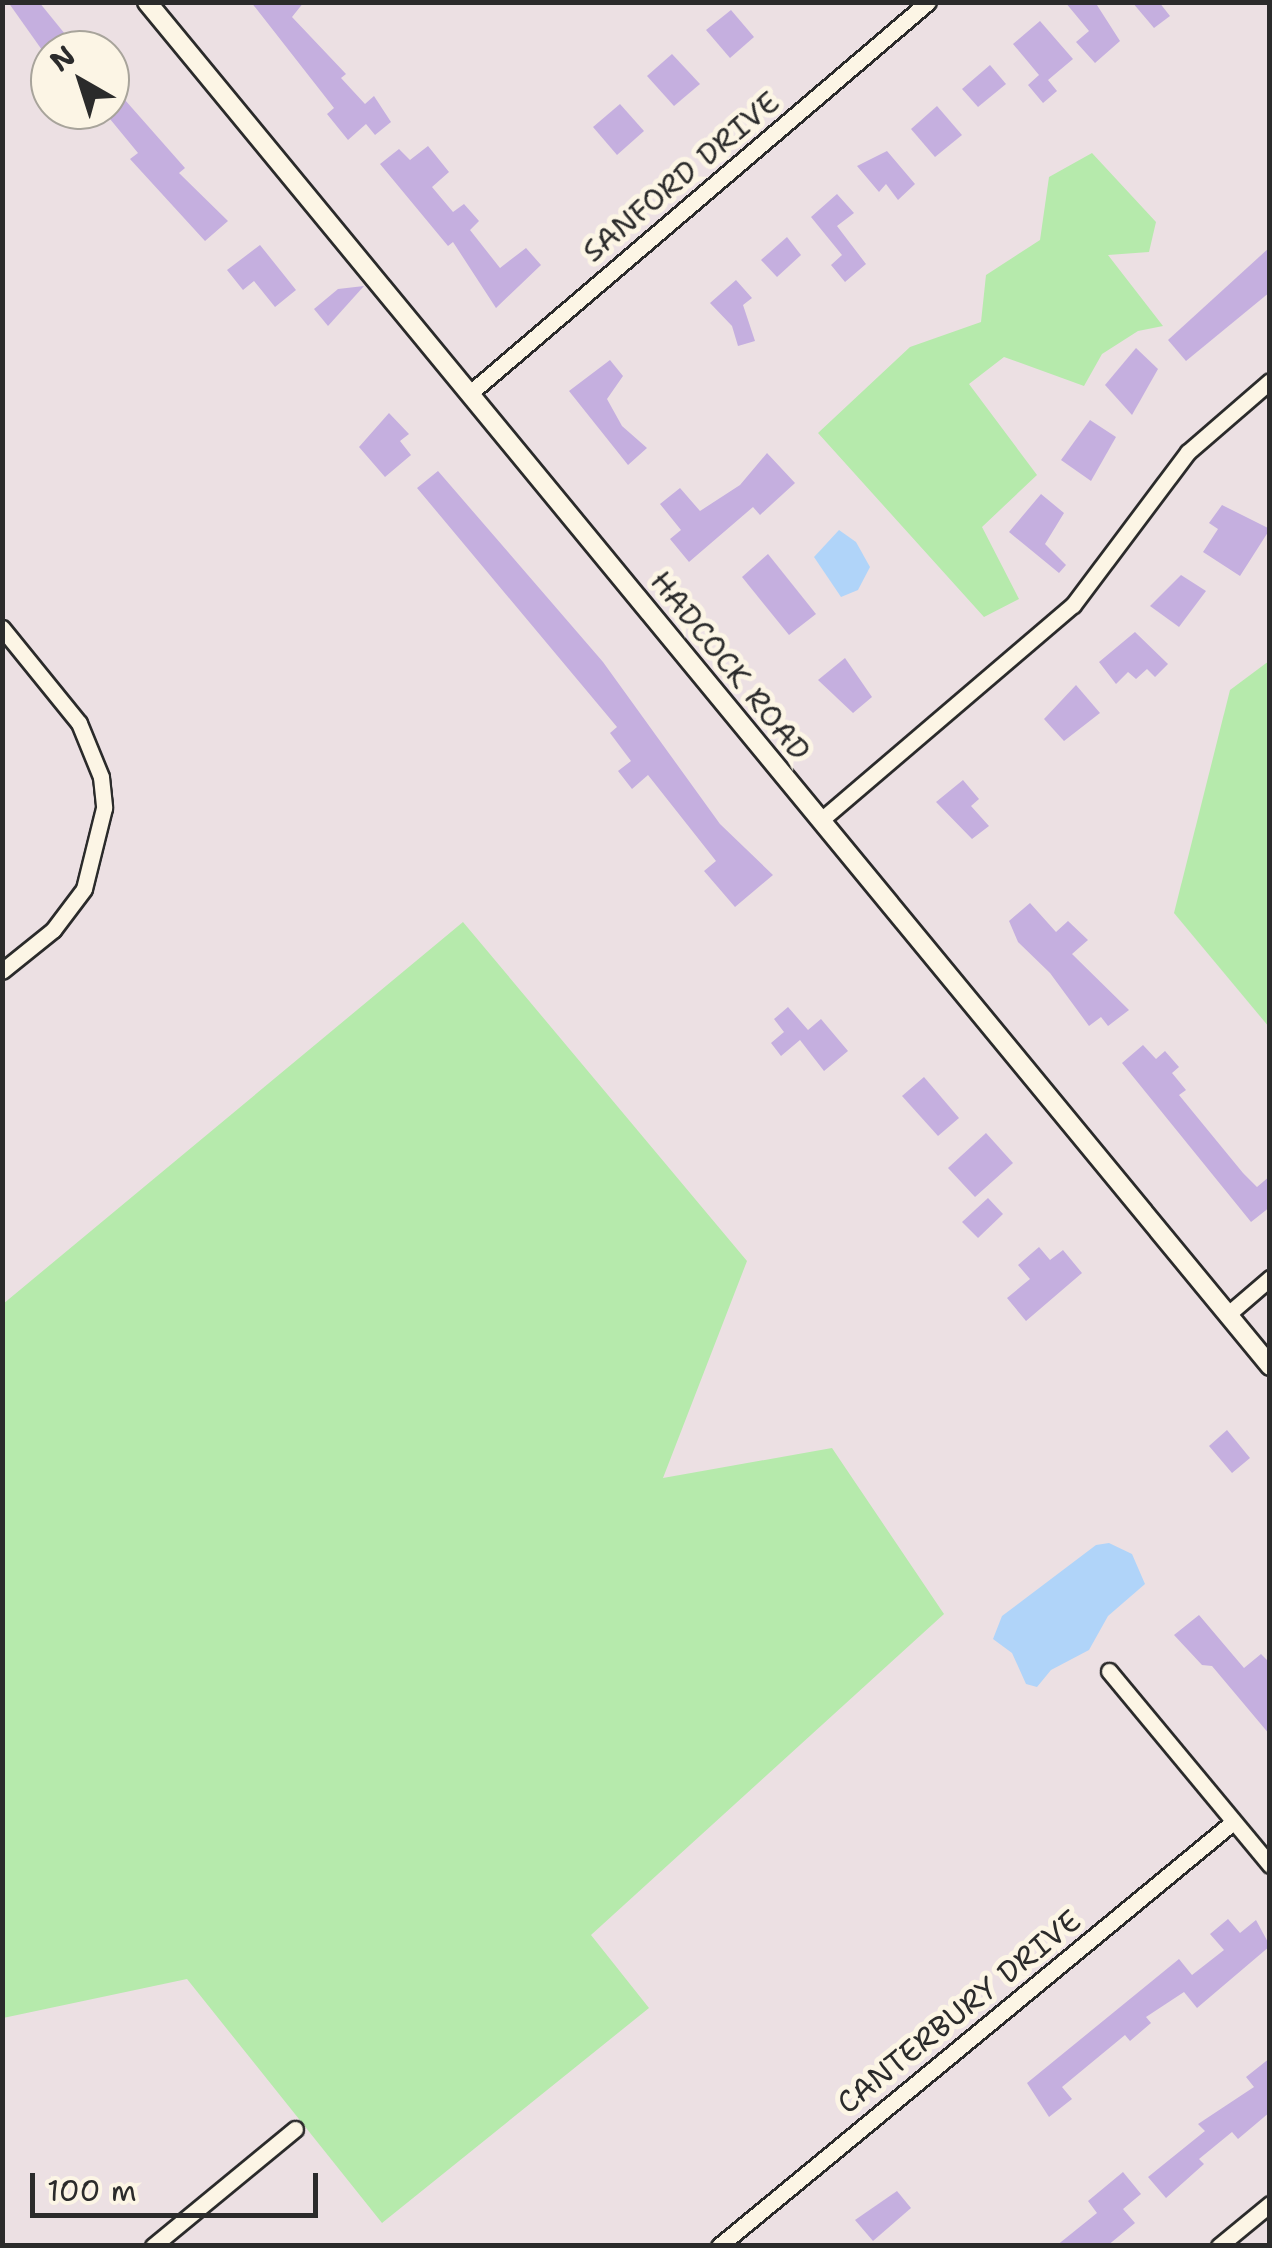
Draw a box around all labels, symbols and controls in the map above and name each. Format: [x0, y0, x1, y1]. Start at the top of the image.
north arrow [30, 30, 130, 130]
text: N [42, 36, 83, 80]
street label: SANFORD DRIVE [575, 84, 787, 270]
street label: HADCOCK ROAD [643, 564, 817, 768]
street label: CANTERBURY DRIVE [830, 1903, 1088, 2121]
scale bar [35, 2153, 322, 2215]
text: 100 m [47, 2170, 137, 2211]

